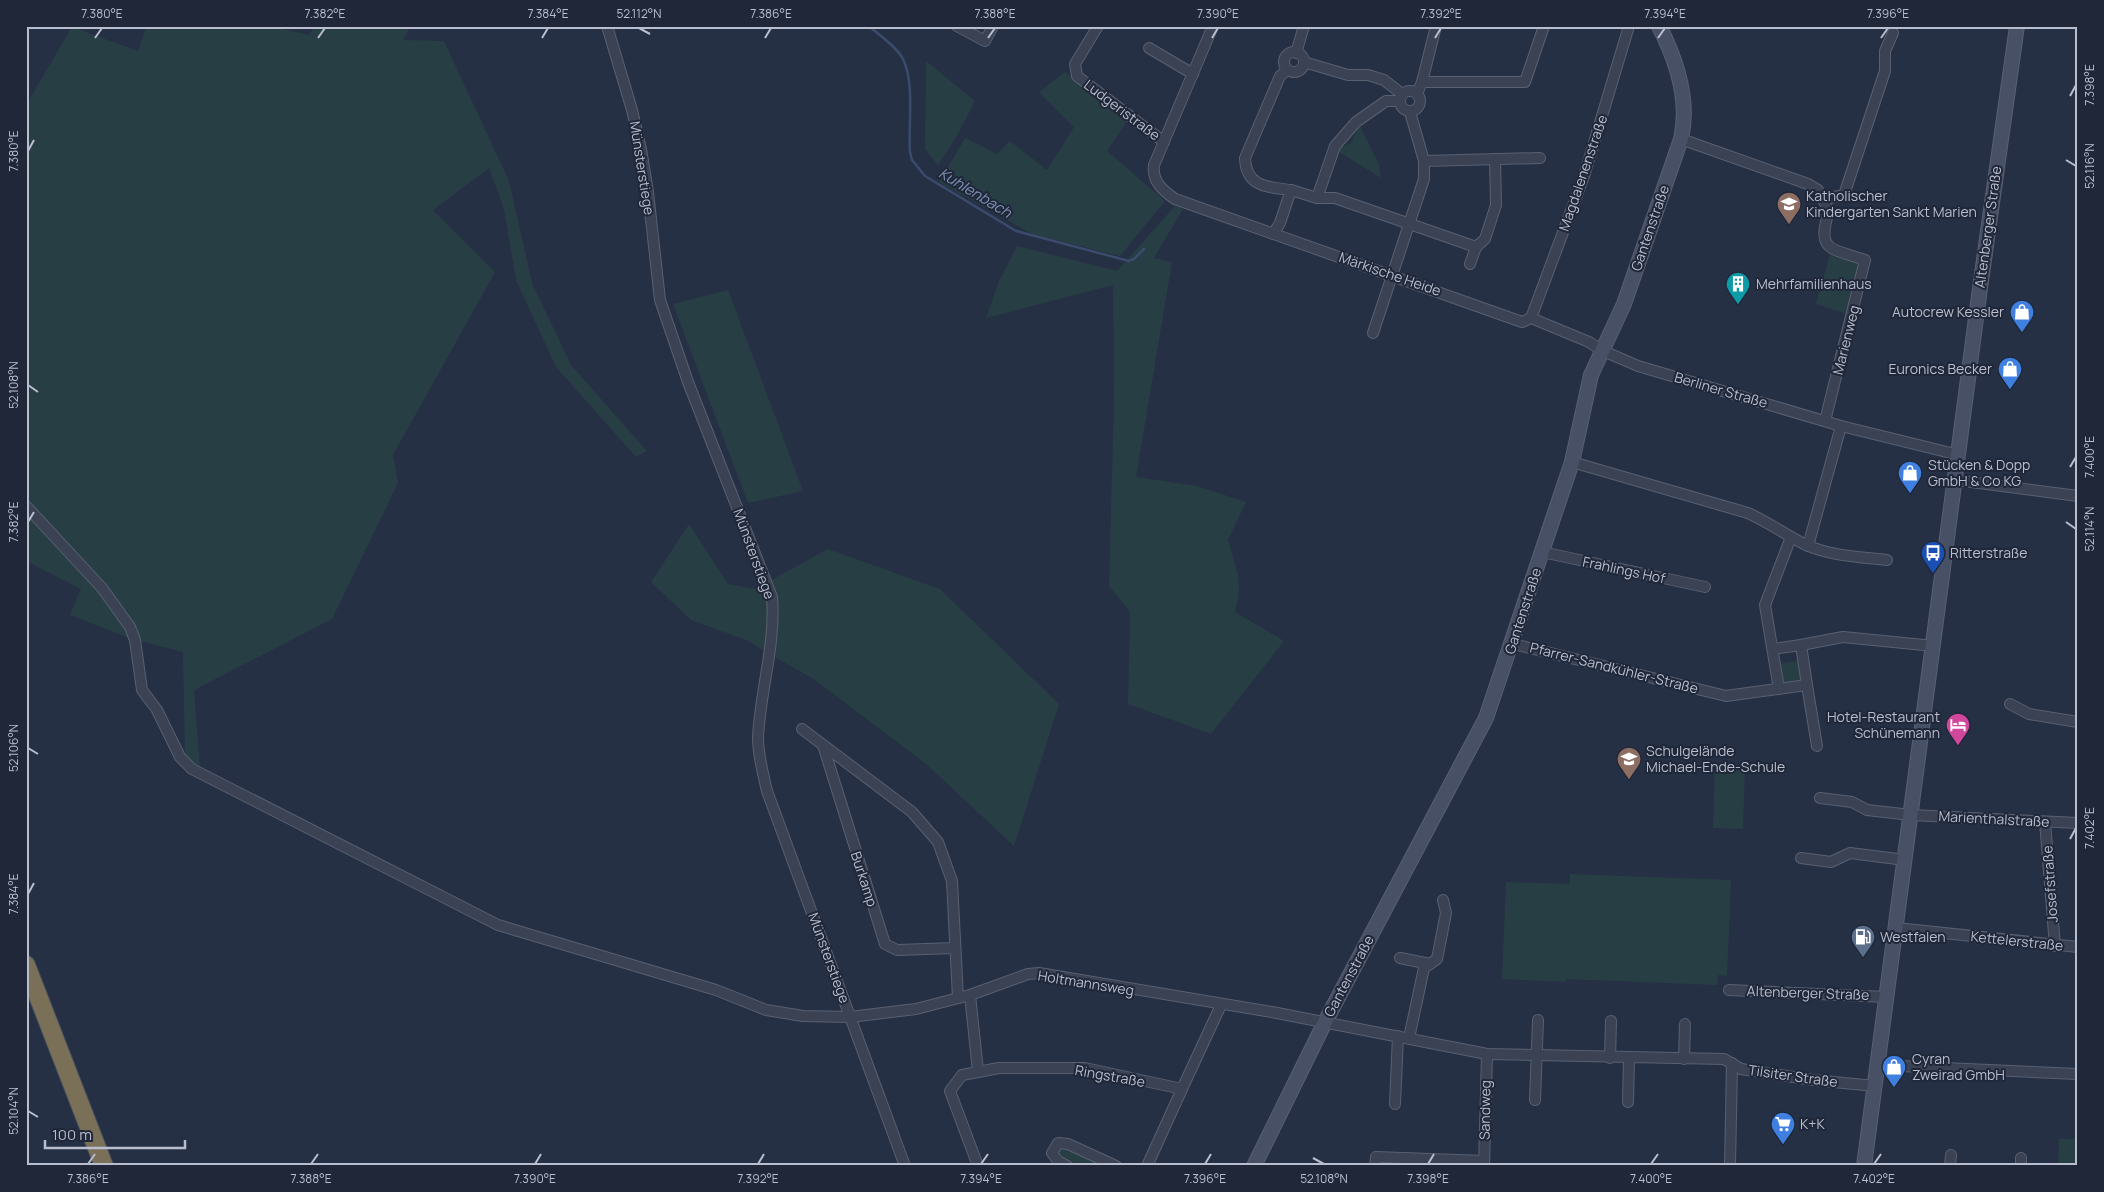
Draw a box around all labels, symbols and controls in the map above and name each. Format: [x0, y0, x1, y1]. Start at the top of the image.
text: 7.380°E [81, 5, 123, 22]
text: 7.382°E [305, 5, 346, 22]
text: 7.384°E [527, 5, 569, 22]
text: 52.112°N [617, 5, 661, 22]
text: 7.386°E [750, 5, 792, 22]
text: 7.388°E [974, 5, 1016, 22]
text: 7.390°E [1197, 5, 1239, 22]
text: 7.392°E [1420, 5, 1462, 22]
text: 7.394°E [1644, 5, 1686, 22]
text: 7.396°E [1867, 5, 1909, 22]
text: 7.398°E [2081, 64, 2098, 106]
street label: Ludgeristraße [1080, 75, 1164, 144]
street label: Magdalenenstraße [1554, 112, 1611, 234]
street label: Münsterstiege [626, 120, 659, 216]
text: 7.380°E [5, 130, 22, 172]
text: 52.116°N [2081, 143, 2098, 189]
water label: Kuhlenbach [935, 163, 1017, 223]
street label: Altenberger Straße [1970, 165, 2005, 289]
street label: Gantenstraße [1626, 182, 1673, 273]
place label: Katholischer Kindergarten Sankt Marien [1806, 186, 1977, 221]
school or university icon: Katholischer Kindergarten Sankt Marien [1776, 191, 1802, 225]
street label: Märkische Heide [1337, 247, 1444, 300]
building icon: Mehrfamilienhaus [1725, 271, 1751, 305]
place label: Mehrfamilienhaus [1756, 274, 1872, 293]
shop icon: Autocrew Kessler [2009, 299, 2035, 333]
place label: Autocrew Kessler [1892, 302, 2004, 321]
street label: Marienweg [1828, 303, 1863, 377]
shop icon: Euronics Becker [1997, 356, 2023, 390]
place label: Euronics Becker [1888, 359, 1992, 378]
text: 52.108°N [5, 361, 22, 409]
street label: Berliner Straße [1672, 367, 1770, 412]
text: 7.400°E [2081, 436, 2098, 478]
place label: Stücken & Dopp GmbH & Co KG [1928, 455, 2030, 490]
shop icon: Stücken & Dopp GmbH & Co KG [1897, 460, 1923, 494]
text: 7.382°E [5, 501, 22, 542]
street label: Münsterstiege [729, 506, 780, 602]
text: 52.114°N [2081, 506, 2098, 552]
bus stop icon: Ritterstraße [1920, 540, 1946, 574]
place label: Ritterstraße [1950, 543, 2028, 562]
street label: Frahlings Hof [1581, 551, 1667, 588]
street label: Gantenstraße [1500, 565, 1545, 656]
street label: Pfarrer-Sandkühler-Straße [1528, 637, 1700, 698]
place label: Hotel-Restaurant Schünemann [1827, 707, 1940, 742]
hotel icon: Hotel-Restaurant Schünemann [1945, 712, 1971, 746]
text: 52.106°N [5, 724, 22, 772]
place label: Schulgelände Michael-Ende-Schule [1646, 741, 1785, 776]
school or university icon: Schulgelände Michael-Ende-Schule [1616, 746, 1642, 780]
street label: Marienthalstraße [1938, 806, 2050, 831]
text: 7.402°E [2081, 807, 2098, 849]
street label: Josefstraße [2037, 845, 2062, 923]
street label: Burkamp [847, 849, 882, 909]
text: 7.384°E [5, 873, 22, 915]
street label: Münsterstiege [804, 910, 855, 1006]
fuel station icon: Westfalen [1850, 924, 1876, 958]
street label: Kettelerstraße [1970, 926, 2064, 955]
place label: Westfalen [1880, 927, 1946, 946]
street label: Gantenstraße [1319, 932, 1378, 1020]
street label: Holtmannsweg [1037, 966, 1135, 999]
street label: Altenberger Straße [1746, 981, 1870, 1004]
place label: Cyran Zweirad GmbH [1912, 1049, 2005, 1084]
shop icon: Cyran Zweirad GmbH [1881, 1054, 1907, 1088]
street label: Ringstraße [1074, 1060, 1147, 1091]
street label: Tilsiter Straße [1747, 1060, 1839, 1091]
street label: Sandweg [1474, 1080, 1495, 1140]
text: 52.104°N [5, 1087, 22, 1135]
supermarket icon: K+K [1770, 1111, 1796, 1145]
place label: K+K [1800, 1114, 1825, 1133]
scale bar [45, 1117, 185, 1149]
text: 100 m [52, 1124, 92, 1145]
text: 7.386°E [67, 1170, 109, 1187]
text: 7.388°E [290, 1170, 332, 1187]
text: 7.390°E [514, 1170, 556, 1187]
text: 7.392°E [737, 1170, 779, 1187]
text: 7.394°E [960, 1170, 1002, 1187]
text: 7.396°E [1184, 1170, 1226, 1187]
text: 52.108°N [1300, 1170, 1348, 1187]
text: 7.398°E [1407, 1170, 1449, 1187]
text: 7.400°E [1630, 1170, 1672, 1187]
text: 7.402°E [1853, 1170, 1895, 1187]

